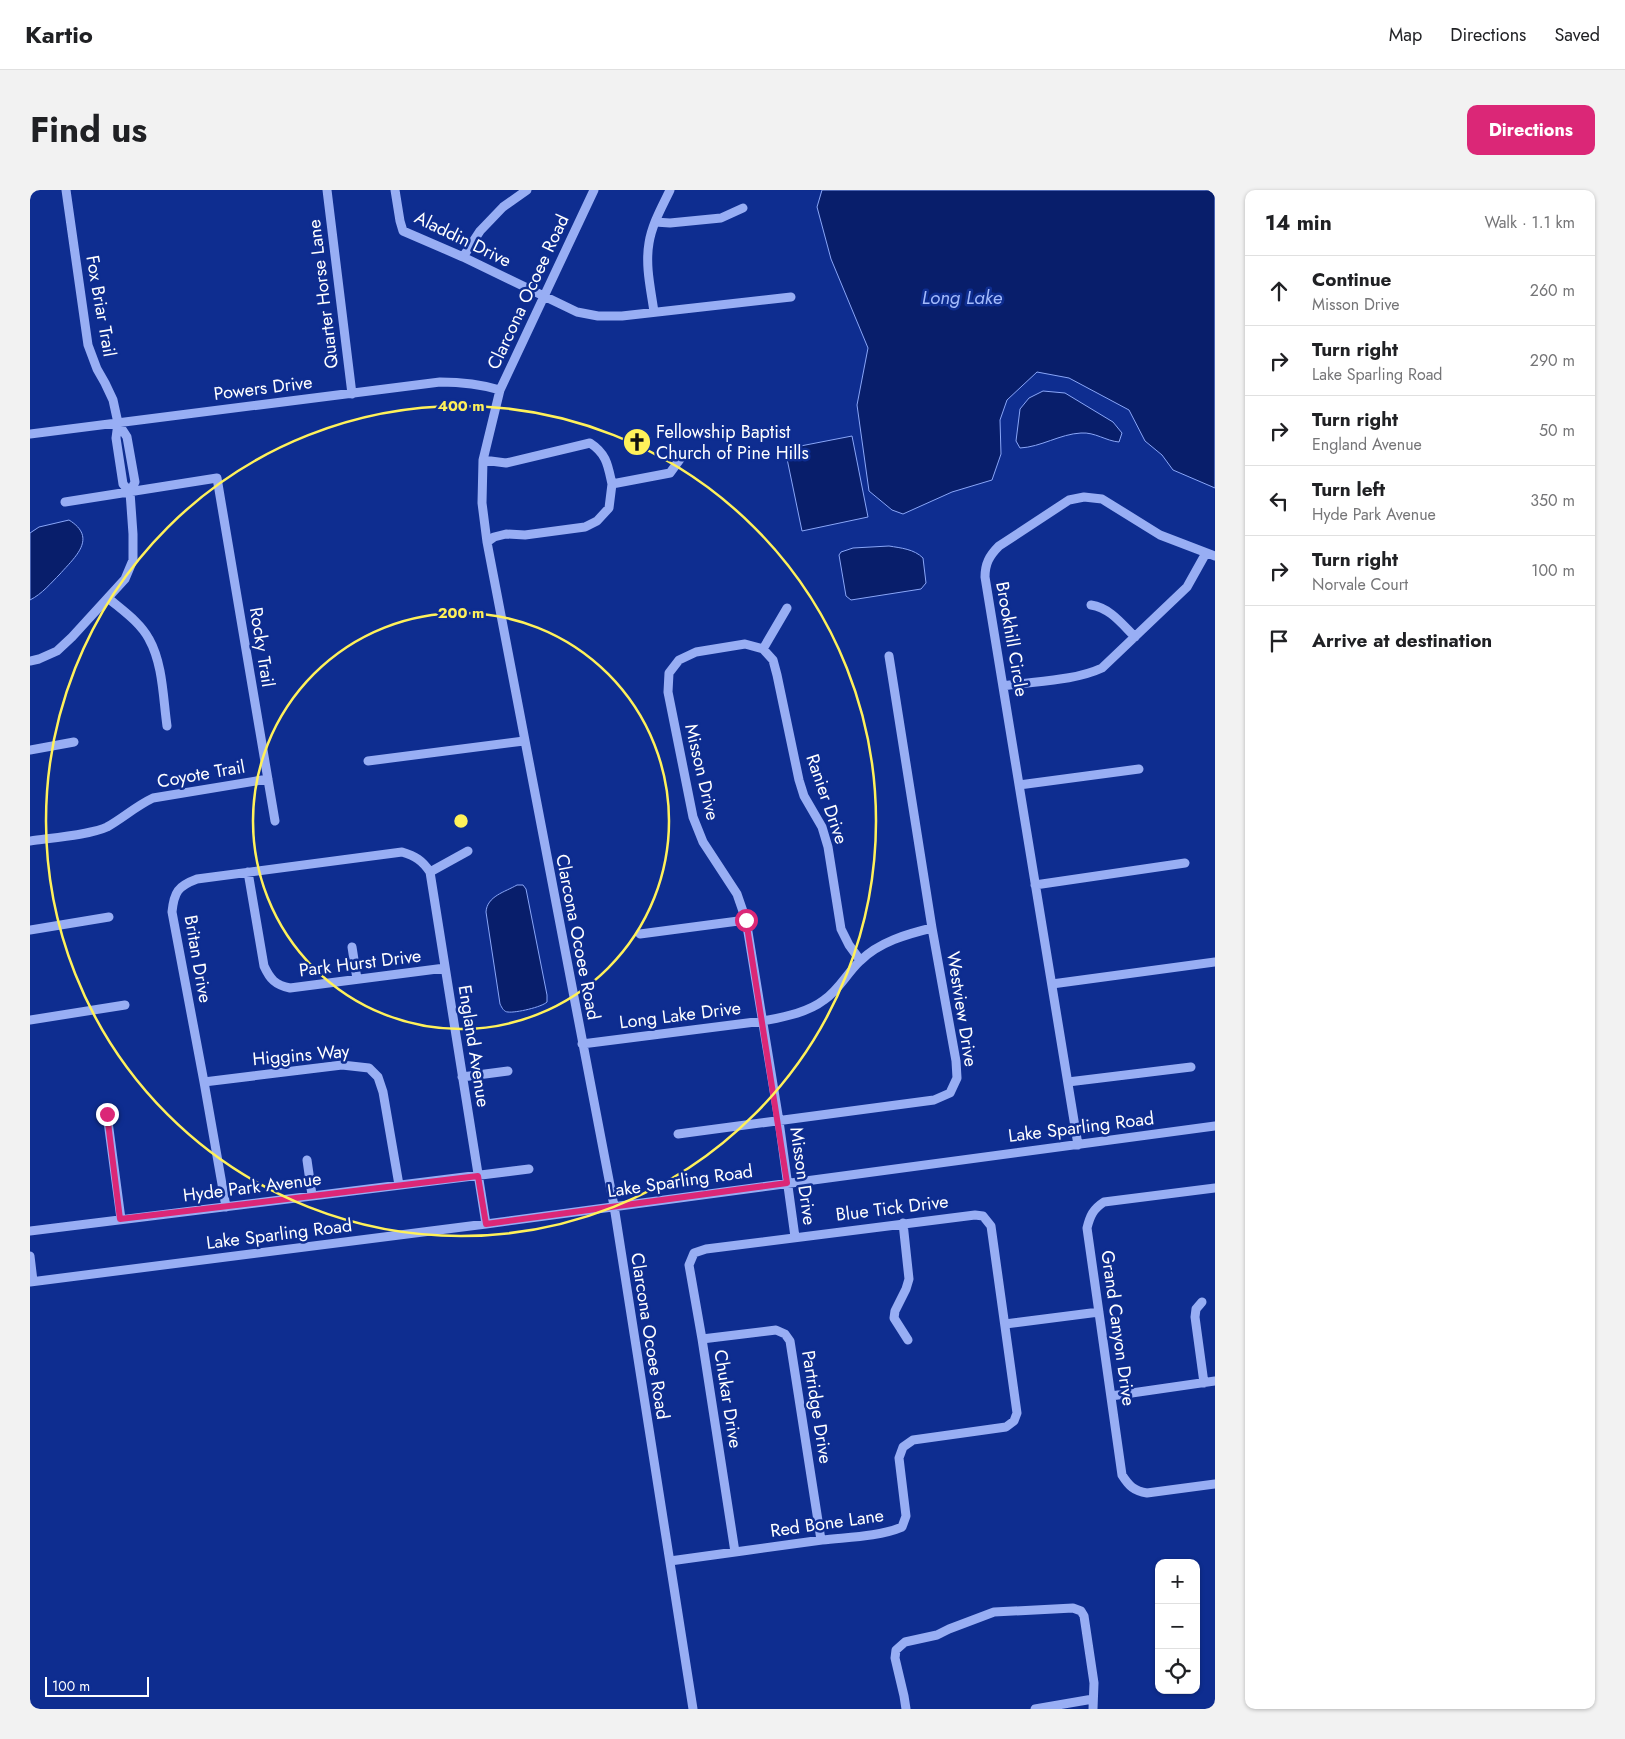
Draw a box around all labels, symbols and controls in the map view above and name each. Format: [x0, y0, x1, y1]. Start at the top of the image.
text: Kartio [25, 17, 93, 52]
text: Map [1389, 22, 1422, 48]
text: Directions [1450, 22, 1526, 48]
text: Saved [1554, 22, 1600, 48]
text: Find us [30, 105, 147, 155]
button: Directions [1467, 105, 1595, 155]
street label: Aladdin Drive [410, 204, 516, 274]
text: 14 min [1265, 208, 1332, 238]
street label: Clarcona Ocoee Road [481, 210, 575, 374]
text: Walk · 1.1 km [1484, 211, 1575, 234]
street label: Quarter Horse Lane [301, 218, 345, 370]
street label: Fox Briar Trail [79, 253, 123, 359]
text: Continue [1312, 266, 1391, 293]
icon: ahead [1265, 277, 1293, 305]
text: 260 m [1530, 279, 1575, 302]
water label: Long Lake [922, 284, 1003, 311]
text: Misson Drive [1312, 293, 1400, 316]
text: Turn right [1312, 336, 1398, 363]
icon: right [1265, 347, 1293, 375]
text: 290 m [1530, 349, 1575, 372]
text: Lake Sparling Road [1312, 363, 1442, 386]
street label: Powers Drive [212, 369, 314, 407]
text: 400 m [437, 395, 485, 417]
text: Turn right [1312, 406, 1398, 433]
icon: right [1265, 417, 1293, 445]
place label: Fellowship Baptist Church of Pine Hills [656, 419, 809, 466]
text: 50 m [1539, 419, 1575, 442]
church icon: Fellowship Baptist Church of Pine Hills [622, 427, 652, 457]
text: England Avenue [1312, 433, 1422, 456]
text: Turn left [1312, 476, 1385, 503]
icon: left [1265, 487, 1293, 515]
text: 350 m [1530, 489, 1575, 512]
text: Hyde Park Avenue [1312, 503, 1436, 526]
text: Turn right [1312, 546, 1398, 573]
icon: right [1265, 557, 1293, 585]
text: 100 m [1531, 559, 1575, 582]
text: Norvale Court [1312, 573, 1408, 596]
street label: Brookhill Circle [989, 579, 1035, 699]
text: 200 m [438, 602, 484, 624]
street label: Rocky Trail [243, 605, 281, 689]
icon: arrive [1265, 627, 1293, 655]
text: Arrive at destination [1312, 627, 1492, 654]
street label: Misson Drive [678, 721, 726, 823]
street label: Ranier Drive [799, 750, 855, 848]
street label: Coyote Trail [155, 753, 247, 795]
centre of rings [452, 812, 470, 830]
street label: Clarcona Ocoee Road [549, 852, 607, 1022]
route start [735, 909, 758, 932]
street label: Britan Drive [177, 913, 219, 1005]
street label: Park Hurst Drive [297, 943, 423, 983]
street label: Westview Drive [940, 949, 984, 1069]
street label: England Avenue [451, 983, 497, 1109]
street label: Long Lake Drive [618, 995, 742, 1035]
street label: Higgins Way [251, 1038, 351, 1072]
route end [96, 1103, 119, 1126]
street label: Lake Sparling Road [1007, 1105, 1155, 1149]
street label: Misson Drive [783, 1125, 823, 1227]
street label: Lake Sparling Road [606, 1158, 754, 1204]
street label: Hyde Park Avenue [181, 1166, 323, 1208]
street label: Blue Tick Drive [834, 1188, 950, 1228]
street label: Lake Sparling Road [205, 1212, 353, 1256]
street label: Grand Canyon Drive [1094, 1249, 1142, 1407]
street label: Clarcona Ocoee Road [624, 1251, 676, 1421]
street label: Chukar Drive [707, 1348, 749, 1450]
street label: Partridge Drive [795, 1348, 839, 1466]
street label: Red Bone Lane [769, 1502, 885, 1544]
map controls [1155, 1559, 1200, 1694]
button: + [1155, 1559, 1200, 1604]
button: − [1155, 1604, 1200, 1649]
button: locate [1155, 1649, 1200, 1694]
scale bar [45, 1674, 149, 1697]
text: 100 m [52, 1676, 90, 1696]

